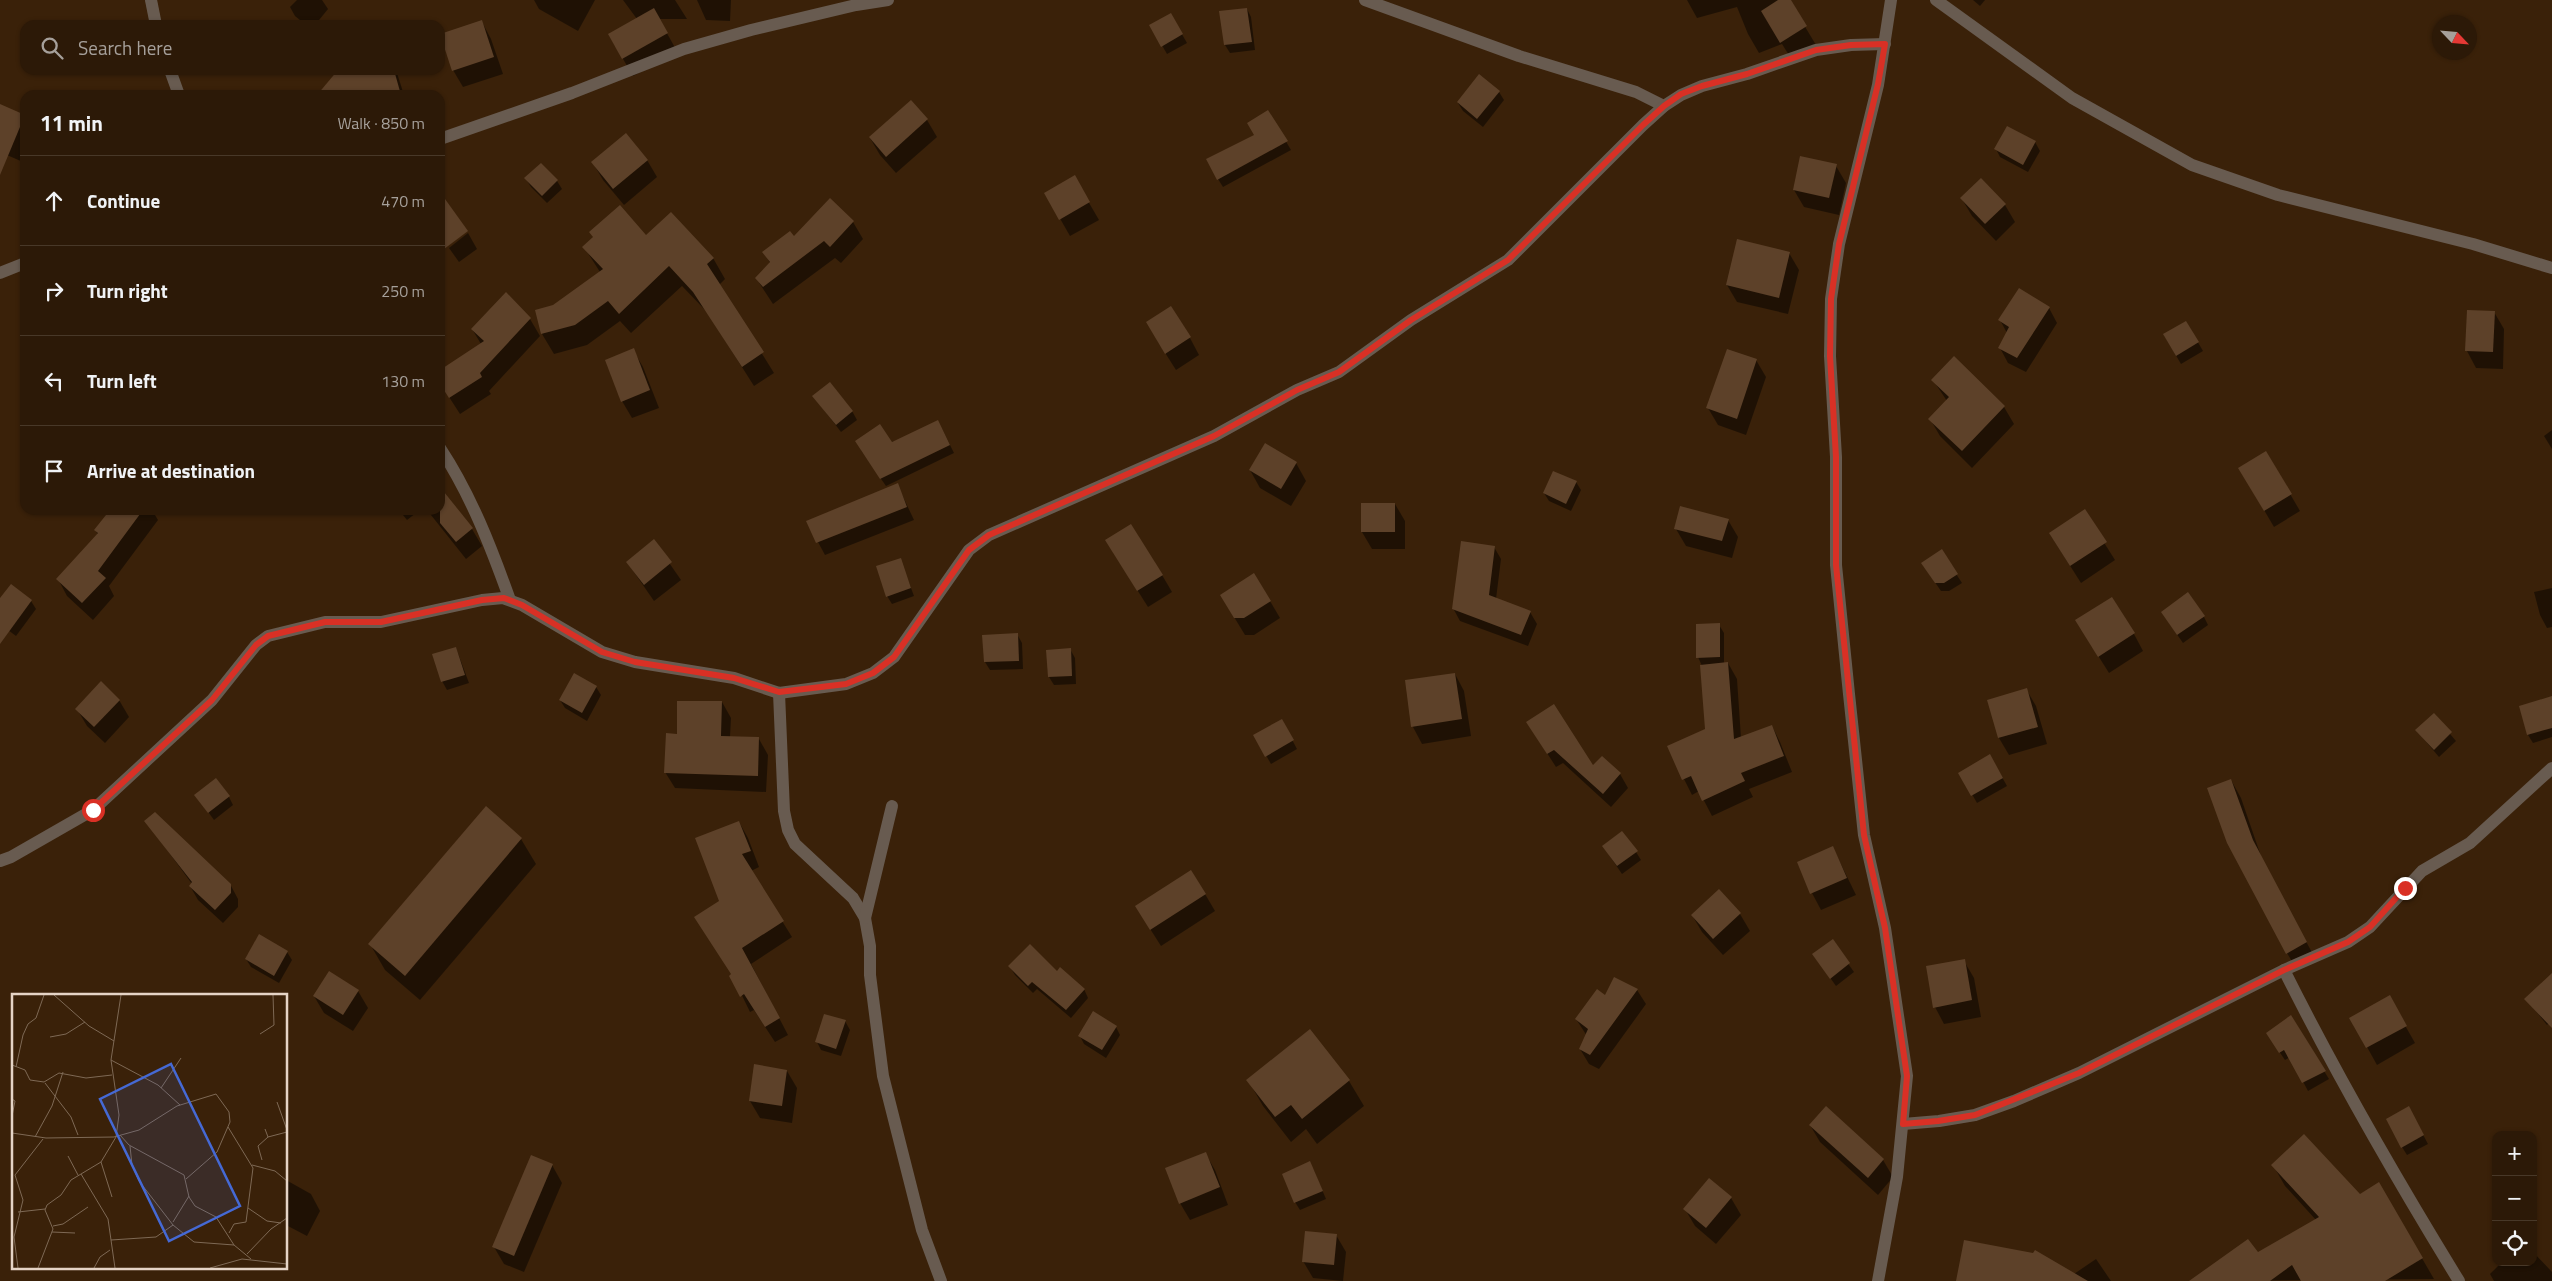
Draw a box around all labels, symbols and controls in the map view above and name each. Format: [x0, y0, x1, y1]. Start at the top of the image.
north arrow [2432, 15, 2477, 60]
search box [20, 20, 445, 75]
text: Search here [78, 33, 172, 62]
icon: search [38, 34, 66, 62]
text: 11 min [40, 107, 103, 139]
text: Walk · 850 m [337, 111, 425, 135]
text: Continue [87, 186, 160, 215]
icon: ahead [40, 187, 68, 215]
text: 470 m [381, 189, 425, 213]
text: Turn right [87, 276, 168, 305]
icon: right [40, 277, 68, 305]
text: 250 m [381, 279, 425, 303]
text: Turn left [87, 366, 157, 395]
icon: left [40, 367, 68, 395]
text: 130 m [381, 369, 425, 393]
text: Arrive at destination [87, 456, 255, 485]
icon: arrive [40, 457, 68, 485]
route start [82, 799, 105, 822]
route end [2394, 877, 2417, 900]
inset map [12, 994, 288, 1268]
map controls [2492, 1131, 2537, 1266]
button: + [2492, 1131, 2537, 1176]
button: − [2492, 1176, 2537, 1221]
button: locate [2492, 1221, 2537, 1266]

